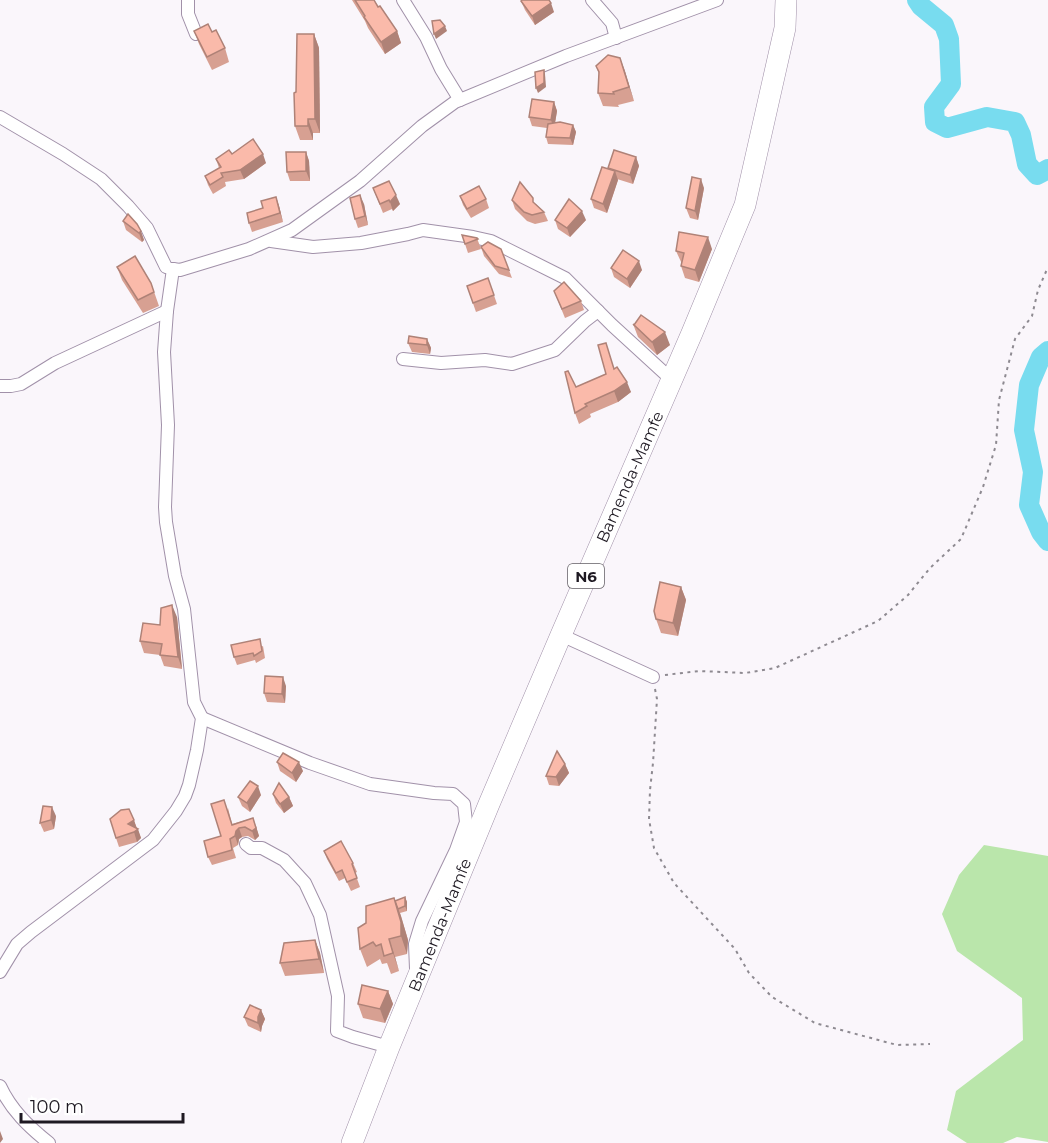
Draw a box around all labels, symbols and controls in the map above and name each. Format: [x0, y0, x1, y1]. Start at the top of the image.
street label: Bamenda-Mamfe [592, 408, 668, 546]
road number: N6 [568, 564, 604, 588]
street label: Bamenda-Mamfe [405, 856, 475, 994]
scale bar [21, 1086, 183, 1124]
text: 100 m [30, 1096, 84, 1118]

